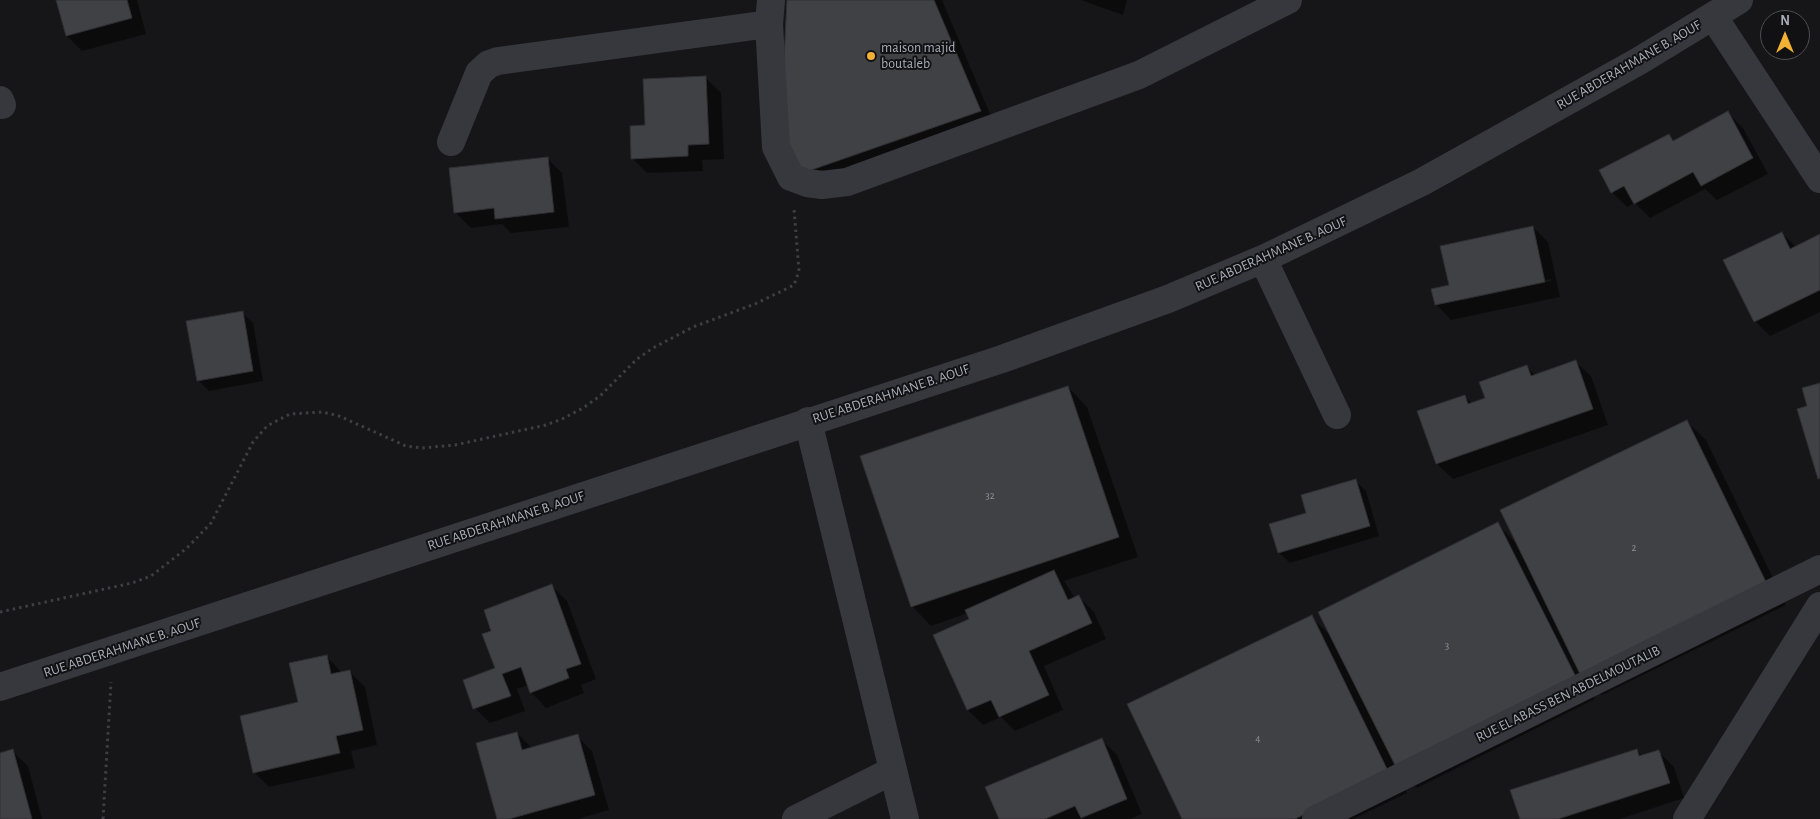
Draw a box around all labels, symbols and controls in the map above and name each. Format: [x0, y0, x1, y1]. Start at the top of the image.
north arrow [1760, 10, 1810, 60]
text: N [1780, 14, 1790, 28]
street label: RUE ABDERAHMANE B. AOUF [1554, 17, 1704, 113]
place label: maison majid boutaleb [881, 40, 956, 72]
marker: maison majid boutaleb [865, 50, 877, 62]
street label: RUE ABDERAHMANE B. AOUF [1193, 213, 1349, 295]
street label: RUE ABDERAHMANE B. AOUF [810, 361, 972, 427]
street label: RUE ABDERAHMANE B. AOUF [425, 488, 587, 554]
house number: 32 [985, 489, 995, 503]
house number: 2 [1631, 541, 1637, 555]
street label: RUE ABDERAHMANE B. AOUF [41, 615, 203, 681]
house number: 3 [1445, 639, 1449, 653]
street label: RUE EL ABASS BEN ABDELMOUTALIB [1473, 642, 1663, 746]
house number: 4 [1255, 732, 1261, 746]

